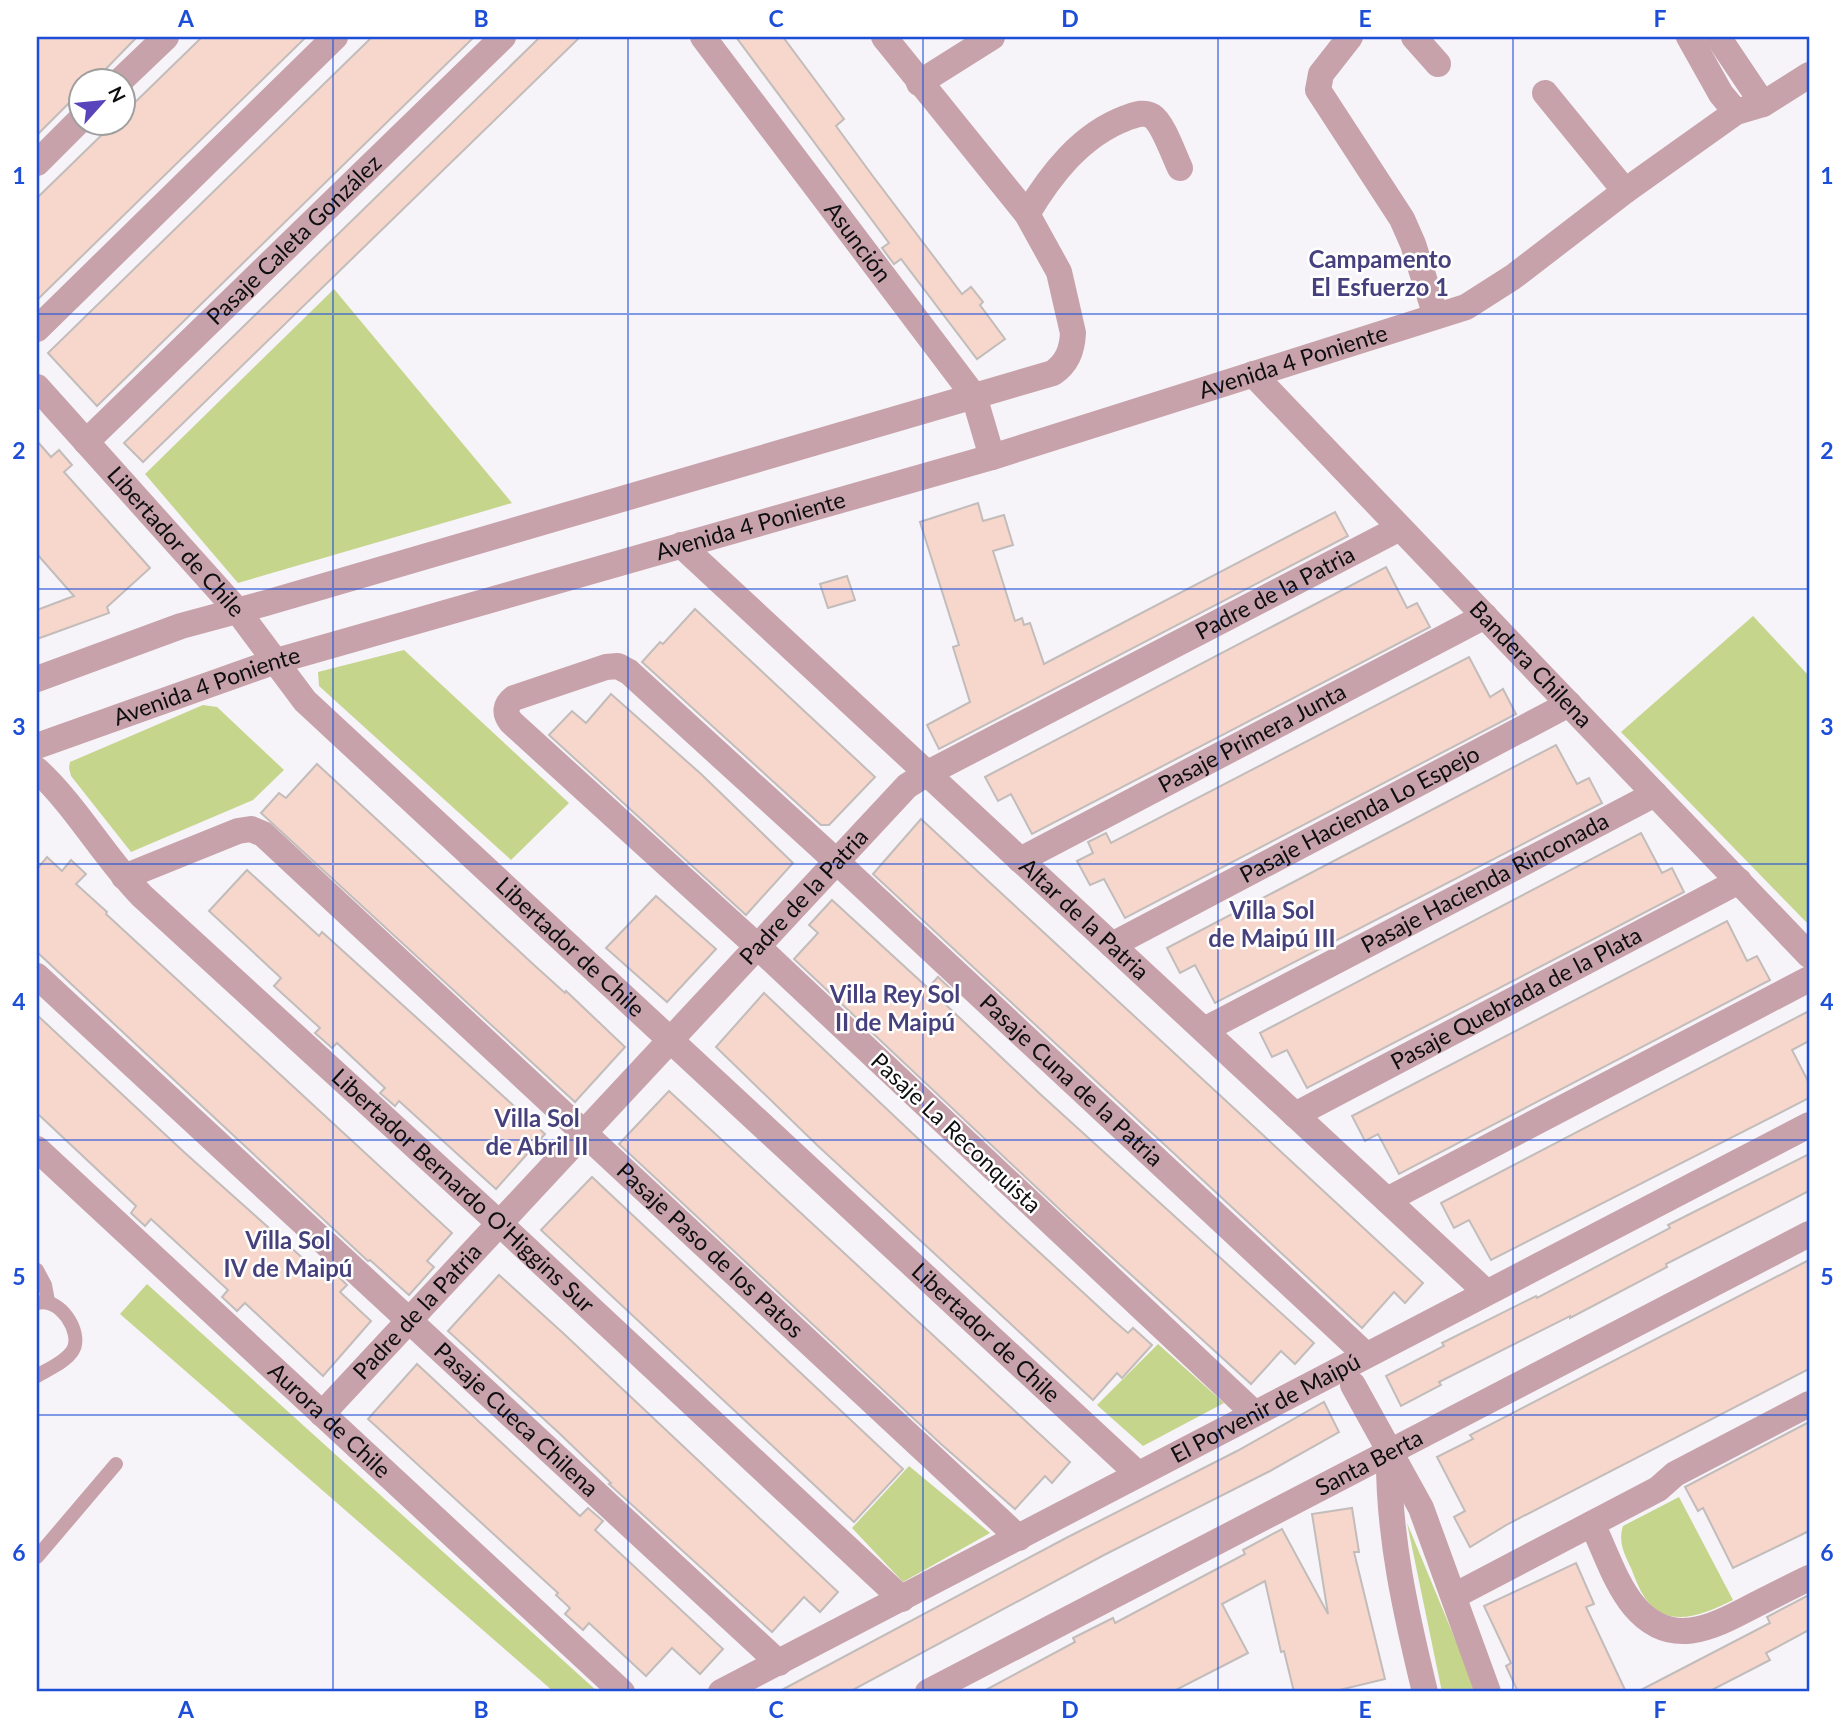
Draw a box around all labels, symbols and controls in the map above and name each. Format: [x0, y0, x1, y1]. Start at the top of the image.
text: A [177, 4, 195, 32]
text: B [473, 4, 489, 32]
text: C [768, 4, 784, 32]
text: D [1061, 4, 1079, 32]
text: E [1358, 4, 1372, 32]
text: F [1653, 4, 1667, 32]
north arrow [66, 66, 136, 136]
text: N [104, 82, 131, 106]
street label: Pasaje Caleta González [200, 148, 386, 330]
text: 1 [12, 161, 26, 189]
text: 1 [1820, 161, 1834, 189]
street label: Asunción [819, 196, 898, 287]
district label: Campamento El Esfuerzo 1 [1309, 244, 1451, 301]
street label: Avenida 4 Poniente [1195, 318, 1390, 404]
text: 2 [12, 436, 26, 464]
text: 2 [1820, 436, 1834, 464]
street label: Libertador de Chile [102, 460, 251, 622]
street label: Avenida 4 Poniente [652, 485, 848, 565]
street label: Padre de la Patria [1190, 539, 1359, 645]
street label: Bandera Chilena [1464, 594, 1599, 733]
street label: Avenida 4 Poniente [109, 640, 303, 731]
street label: Pasaje Primera Junta [1153, 677, 1350, 798]
text: 3 [12, 712, 26, 740]
text: 3 [1820, 712, 1834, 740]
street label: Pasaje Hacienda Lo Espejo [1235, 739, 1484, 888]
street label: Pasaje Hacienda Rinconada [1356, 806, 1613, 958]
street label: Padre de la Patria [733, 822, 873, 970]
street label: Altar de la Patria [1014, 851, 1155, 985]
street label: Libertador de Chile [491, 871, 651, 1022]
district label: Villa Sol de Maipú III [1208, 895, 1336, 952]
street label: Pasaje Quebrada de la Plata [1385, 920, 1646, 1075]
district label: Villa Rey Sol II de Maipú [829, 979, 960, 1036]
text: 4 [12, 987, 26, 1015]
text: 4 [1820, 987, 1834, 1015]
street label: Pasaje Cuna de la Patria [975, 988, 1169, 1172]
street label: Pasaje La Reconquista [866, 1046, 1048, 1218]
street label: Libertador Bernardo O'Higgins Sur [327, 1062, 601, 1318]
district label: Villa Sol de Abril II [486, 1103, 588, 1160]
street label: Pasaje Paso de los Patos [612, 1156, 810, 1343]
district label: Villa Sol IV de Maipú [224, 1225, 352, 1282]
street label: Padre de la Patria [347, 1237, 487, 1385]
street label: Libertador de Chile [906, 1256, 1067, 1408]
text: 5 [12, 1262, 26, 1290]
text: 5 [1820, 1262, 1834, 1290]
street label: Pasaje Cueca Chilena [429, 1336, 605, 1502]
street label: El Porvenir de Maipú [1166, 1346, 1364, 1468]
street label: Aurora de Chile [263, 1356, 397, 1483]
street label: Santa Berta [1310, 1422, 1427, 1501]
text: 6 [12, 1538, 26, 1566]
text: 6 [1820, 1538, 1834, 1566]
text: A [177, 1695, 195, 1723]
text: B [473, 1695, 489, 1723]
text: C [768, 1695, 784, 1723]
text: D [1061, 1695, 1079, 1723]
text: E [1358, 1695, 1372, 1723]
text: F [1653, 1695, 1667, 1723]

